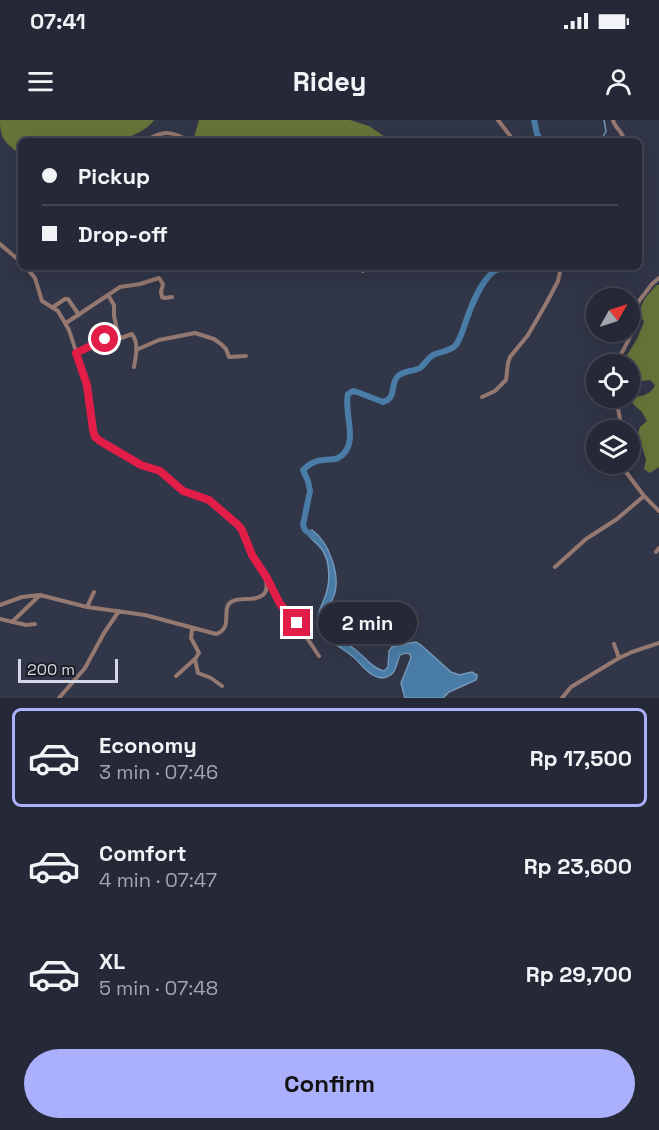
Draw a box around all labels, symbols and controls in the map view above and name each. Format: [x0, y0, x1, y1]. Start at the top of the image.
text: 07:41 [30, 7, 86, 35]
text: Ridey [293, 64, 366, 99]
icon: menu [24, 65, 57, 98]
icon: person [602, 65, 635, 98]
text: Pickup [78, 162, 150, 190]
text: Drop-off [78, 220, 168, 248]
north arrow [586, 288, 640, 342]
map controls [586, 288, 640, 474]
route start [91, 325, 118, 352]
button: locate [586, 354, 640, 408]
button: layers [586, 420, 640, 474]
callout: 2 min [318, 602, 417, 644]
route end [283, 609, 310, 636]
text: 2 min [342, 610, 393, 636]
scale bar [18, 656, 118, 684]
text: 200 m [27, 659, 75, 680]
icon: car [27, 731, 81, 785]
text: Economy [99, 731, 197, 759]
text: Rp 17,500 [530, 744, 632, 772]
text: 3 min · 07:46 [99, 759, 218, 785]
icon: car [27, 839, 81, 893]
text: Comfort [99, 839, 187, 867]
text: Rp 23,600 [524, 852, 632, 880]
text: 4 min · 07:47 [99, 867, 217, 893]
icon: car [27, 947, 81, 1001]
text: XL [99, 947, 125, 975]
text: Rp 29,700 [526, 960, 632, 988]
text: 5 min · 07:48 [99, 975, 218, 1001]
button: Confirm [24, 1049, 635, 1118]

